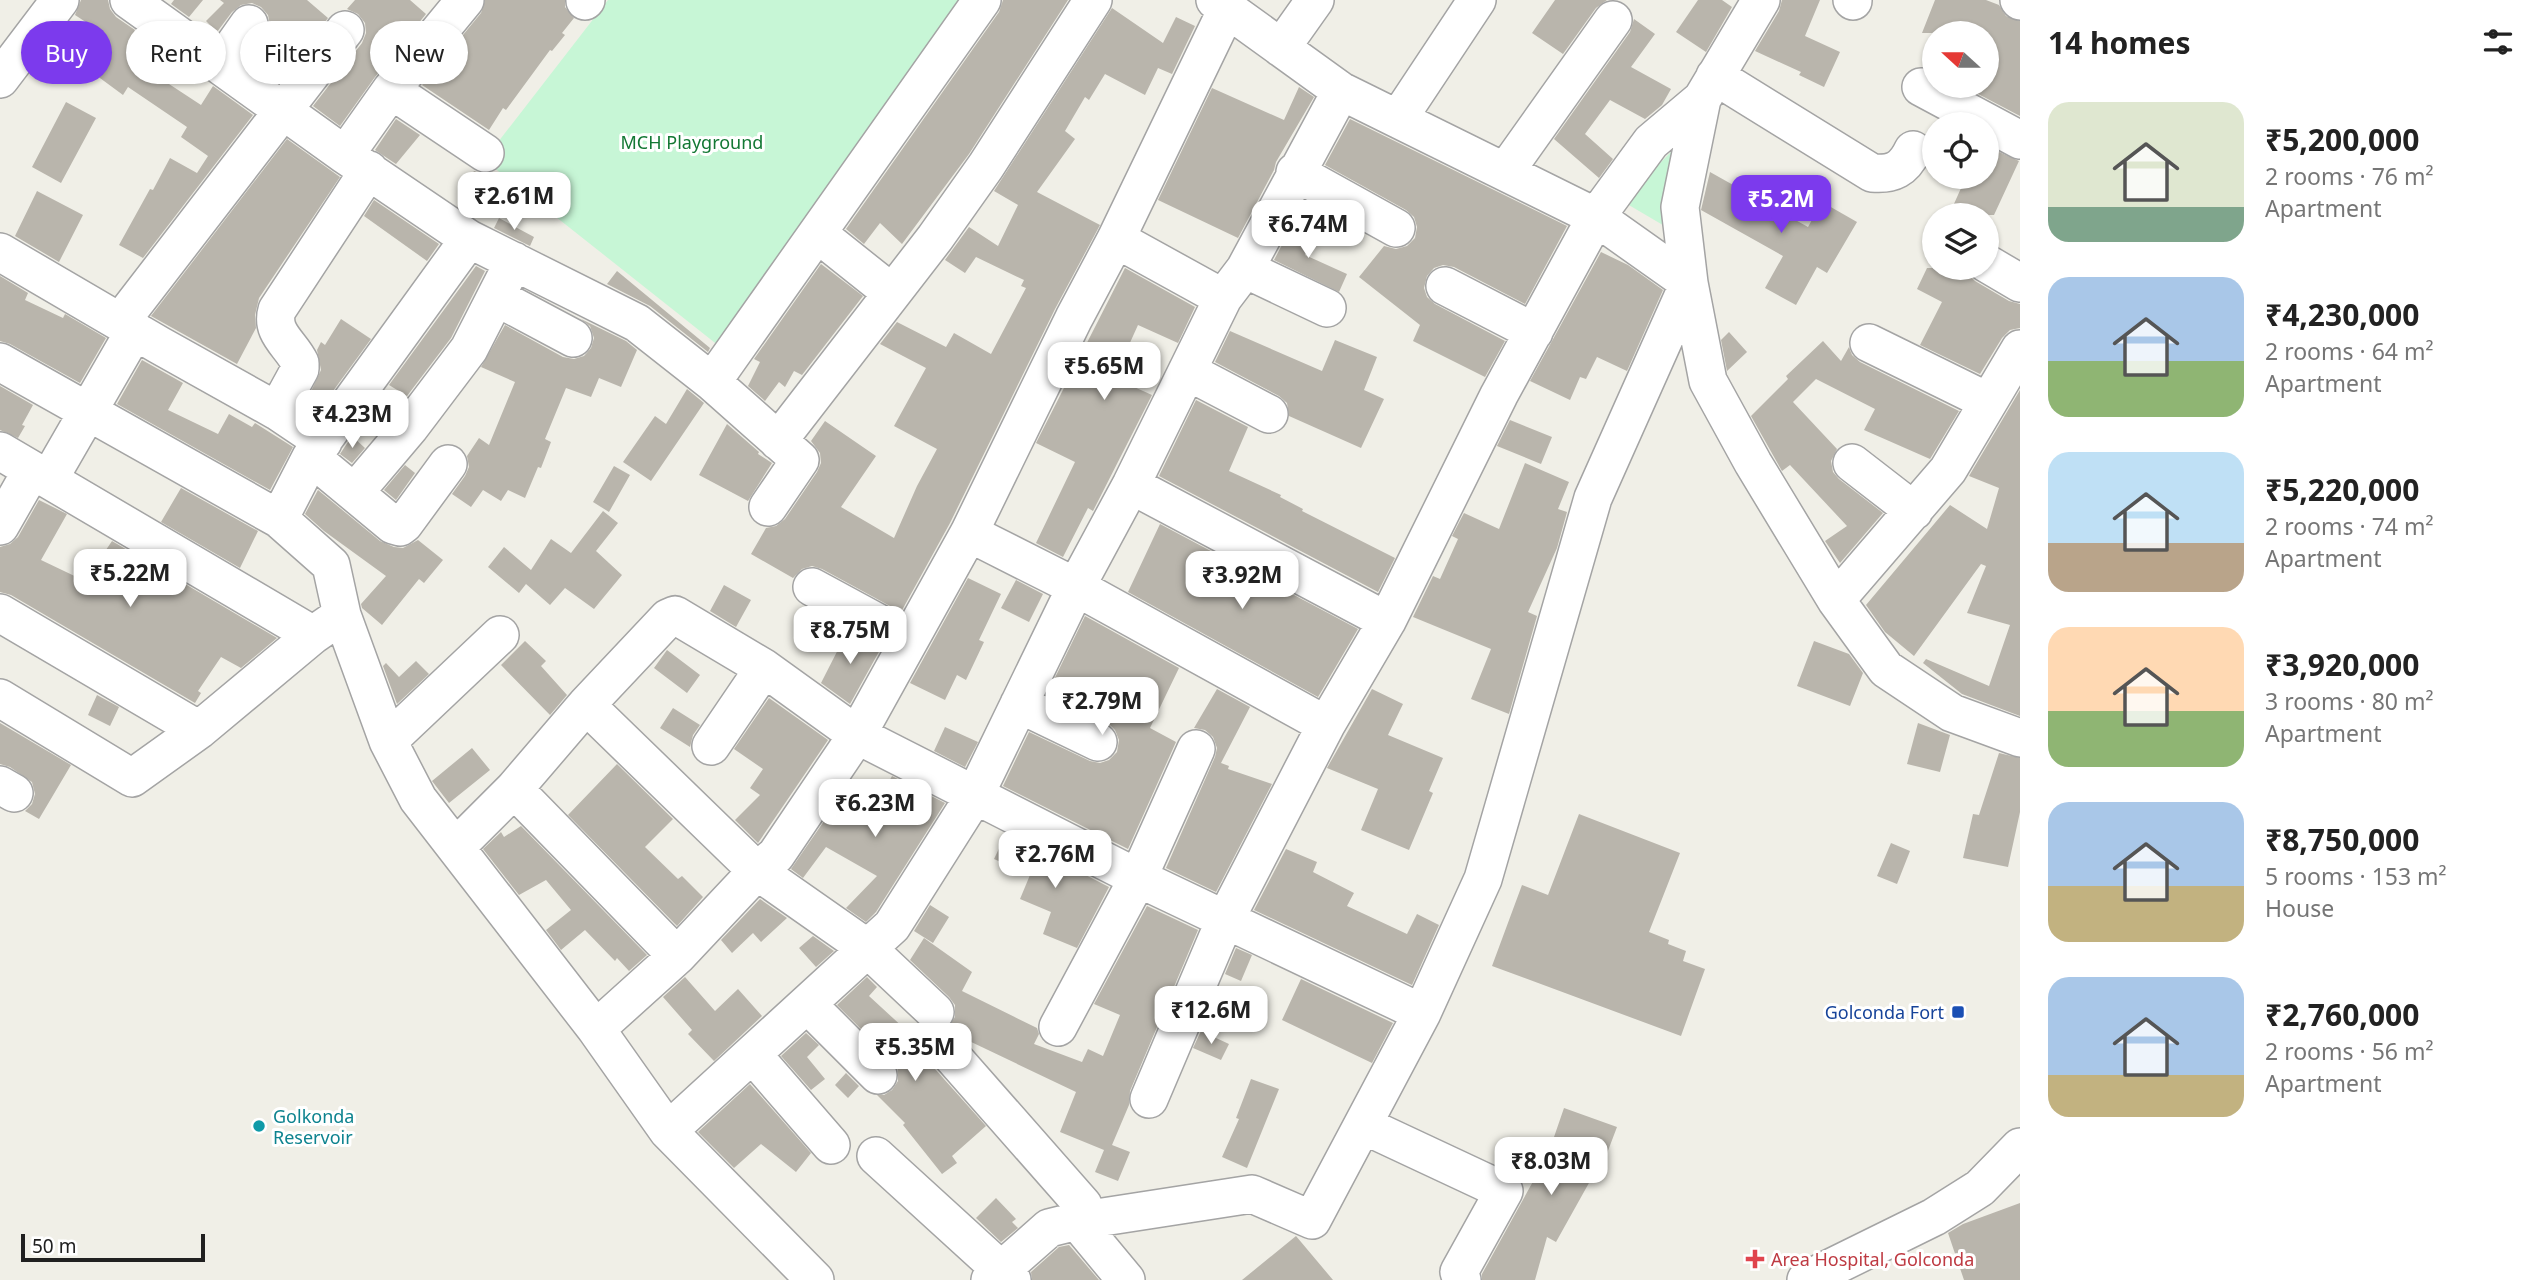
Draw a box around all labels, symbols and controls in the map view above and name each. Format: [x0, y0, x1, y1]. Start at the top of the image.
chip: Buy [21, 21, 112, 84]
chip: Rent [126, 21, 226, 84]
chip: Filters [240, 21, 356, 84]
chip: New [370, 21, 468, 84]
north arrow [1922, 21, 1998, 98]
map controls [1922, 21, 1999, 280]
text: 14 homes [2048, 22, 2191, 63]
icon: filters [2479, 23, 2517, 61]
button: locate [1922, 112, 1999, 189]
text: ₹5,200,000 [2265, 119, 2419, 160]
park label: MCH Playground [621, 130, 763, 154]
icon: home [2104, 130, 2188, 214]
text: 2 rooms · 76 m² [2265, 160, 2434, 192]
pin: ₹2.61M [457, 173, 571, 232]
pin: ₹5.2M [1732, 176, 1830, 235]
text: ₹2.61M [474, 179, 554, 211]
text: ₹5.2M [1747, 182, 1815, 214]
text: Apartment [2265, 192, 2382, 224]
pin: ₹6.74M [1251, 201, 1365, 260]
button: layers [1922, 203, 1999, 280]
text: ₹6.74M [1268, 207, 1348, 239]
text: ₹4,230,000 [2265, 294, 2419, 335]
icon: home [2104, 305, 2188, 389]
text: 2 rooms · 64 m² [2265, 335, 2434, 367]
pin: ₹5.65M [1047, 342, 1161, 402]
text: ₹5.65M [1064, 349, 1144, 381]
text: Apartment [2265, 367, 2382, 399]
pin: ₹4.23M [295, 391, 409, 450]
text: ₹4.23M [312, 397, 392, 429]
text: ₹5,220,000 [2265, 469, 2419, 510]
icon: home [2104, 480, 2188, 564]
text: 2 rooms · 74 m² [2265, 510, 2434, 542]
text: Apartment [2265, 542, 2382, 574]
pin: ₹5.22M [73, 550, 187, 609]
pin: ₹3.92M [1185, 552, 1299, 611]
text: ₹5.22M [90, 556, 170, 588]
text: ₹3.92M [1202, 558, 1282, 590]
pin: ₹8.75M [793, 606, 907, 666]
text: ₹8.75M [810, 613, 890, 645]
text: ₹3,920,000 [2265, 644, 2419, 685]
icon: home [2104, 655, 2188, 739]
pin: ₹2.79M [1045, 678, 1159, 737]
text: ₹2.79M [1062, 684, 1142, 716]
text: 3 rooms · 80 m² [2265, 685, 2434, 717]
text: Apartment [2265, 717, 2382, 749]
pin: ₹6.23M [818, 780, 932, 839]
text: ₹6.23M [835, 786, 915, 818]
text: ₹8,750,000 [2265, 819, 2419, 860]
pin: ₹2.76M [998, 830, 1112, 890]
icon: home [2104, 830, 2188, 914]
text: ₹2.76M [1015, 837, 1095, 869]
text: 5 rooms · 153 m² [2265, 860, 2447, 892]
text: House [2265, 892, 2334, 924]
pin: ₹12.6M [1154, 986, 1268, 1046]
text: ₹12.6M [1171, 993, 1251, 1025]
text: ₹2,760,000 [2265, 994, 2419, 1035]
place label: Golconda Fort [1825, 1000, 1944, 1024]
marker: Golconda Fort [1950, 1004, 1966, 1020]
icon: home [2104, 1005, 2188, 1089]
pin: ₹5.35M [858, 1024, 972, 1083]
text: ₹5.35M [875, 1030, 955, 1062]
text: 2 rooms · 56 m² [2265, 1035, 2434, 1067]
text: Apartment [2265, 1067, 2382, 1099]
place label: Golkonda Reservoir [273, 1104, 354, 1149]
marker: Golkonda Reservoir [251, 1118, 267, 1134]
pin: ₹8.03M [1494, 1138, 1608, 1197]
text: ₹8.03M [1511, 1144, 1591, 1176]
scale bar [21, 1231, 205, 1263]
text: 50 m [32, 1233, 76, 1259]
place label: Area Hospital, Golconda [1771, 1247, 1974, 1271]
marker: Area Hospital, Golconda [1745, 1249, 1765, 1269]

